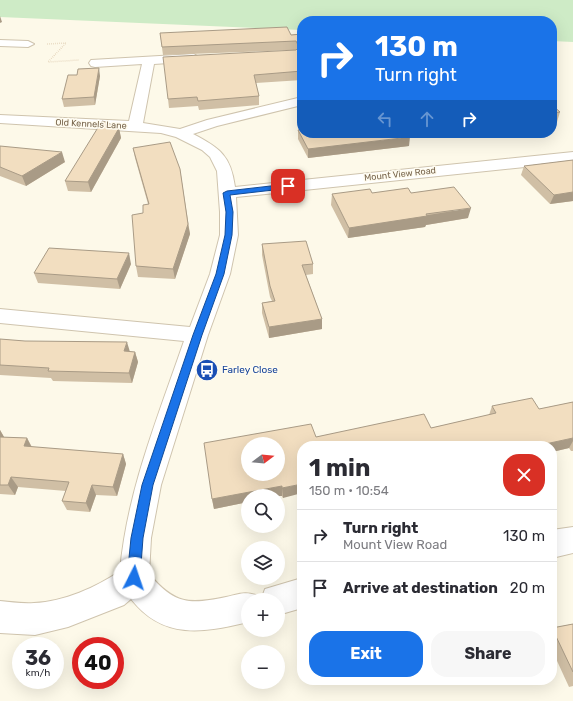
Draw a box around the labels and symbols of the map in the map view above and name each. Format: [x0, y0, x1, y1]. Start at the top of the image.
street label: Old Kennels Lane [55, 117, 127, 131]
street label: Mount View Road [364, 165, 436, 183]
pin [271, 169, 305, 203]
bus stop icon: Farley Close [194, 357, 220, 383]
place label: Farley Close [222, 364, 278, 376]
north arrow [241, 437, 285, 481]
position arrow [113, 557, 155, 599]
speed limit sign: 40 [72, 637, 124, 689]

